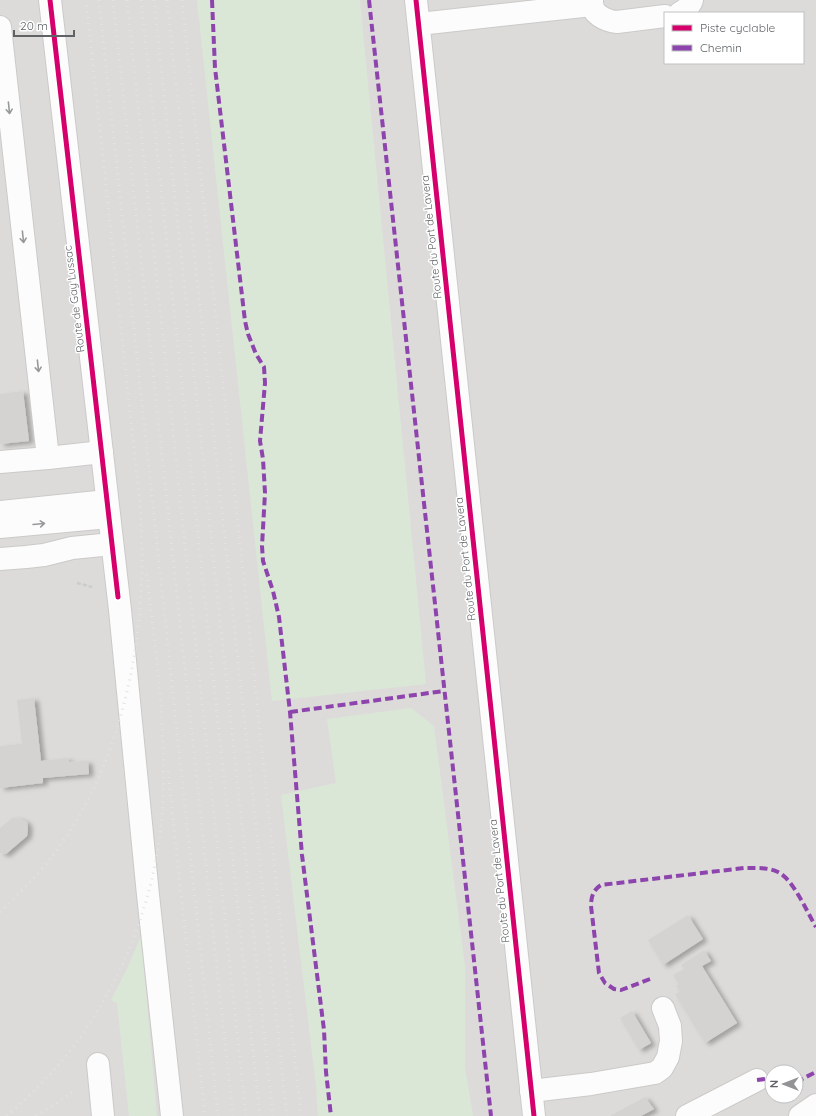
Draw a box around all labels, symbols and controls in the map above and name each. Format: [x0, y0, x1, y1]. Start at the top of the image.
scale bar [14, 12, 74, 38]
legend [664, 12, 804, 64]
text: 20 m [20, 18, 48, 33]
text: Piste cyclable [700, 20, 776, 35]
text: Chemin [700, 40, 742, 55]
one-way arrow [5, 101, 13, 114]
street label: Route du Port de Lavera [418, 174, 444, 300]
one-way arrow [20, 230, 27, 243]
street label: Route de Gay Lussac [60, 244, 88, 353]
one-way arrow [34, 359, 41, 372]
street label: Route du Port de Lavera [452, 496, 478, 622]
one-way arrow [32, 520, 45, 527]
street label: Route du Port de Lavera [486, 818, 512, 944]
north arrow [764, 1064, 804, 1104]
text: N [767, 1080, 781, 1088]

